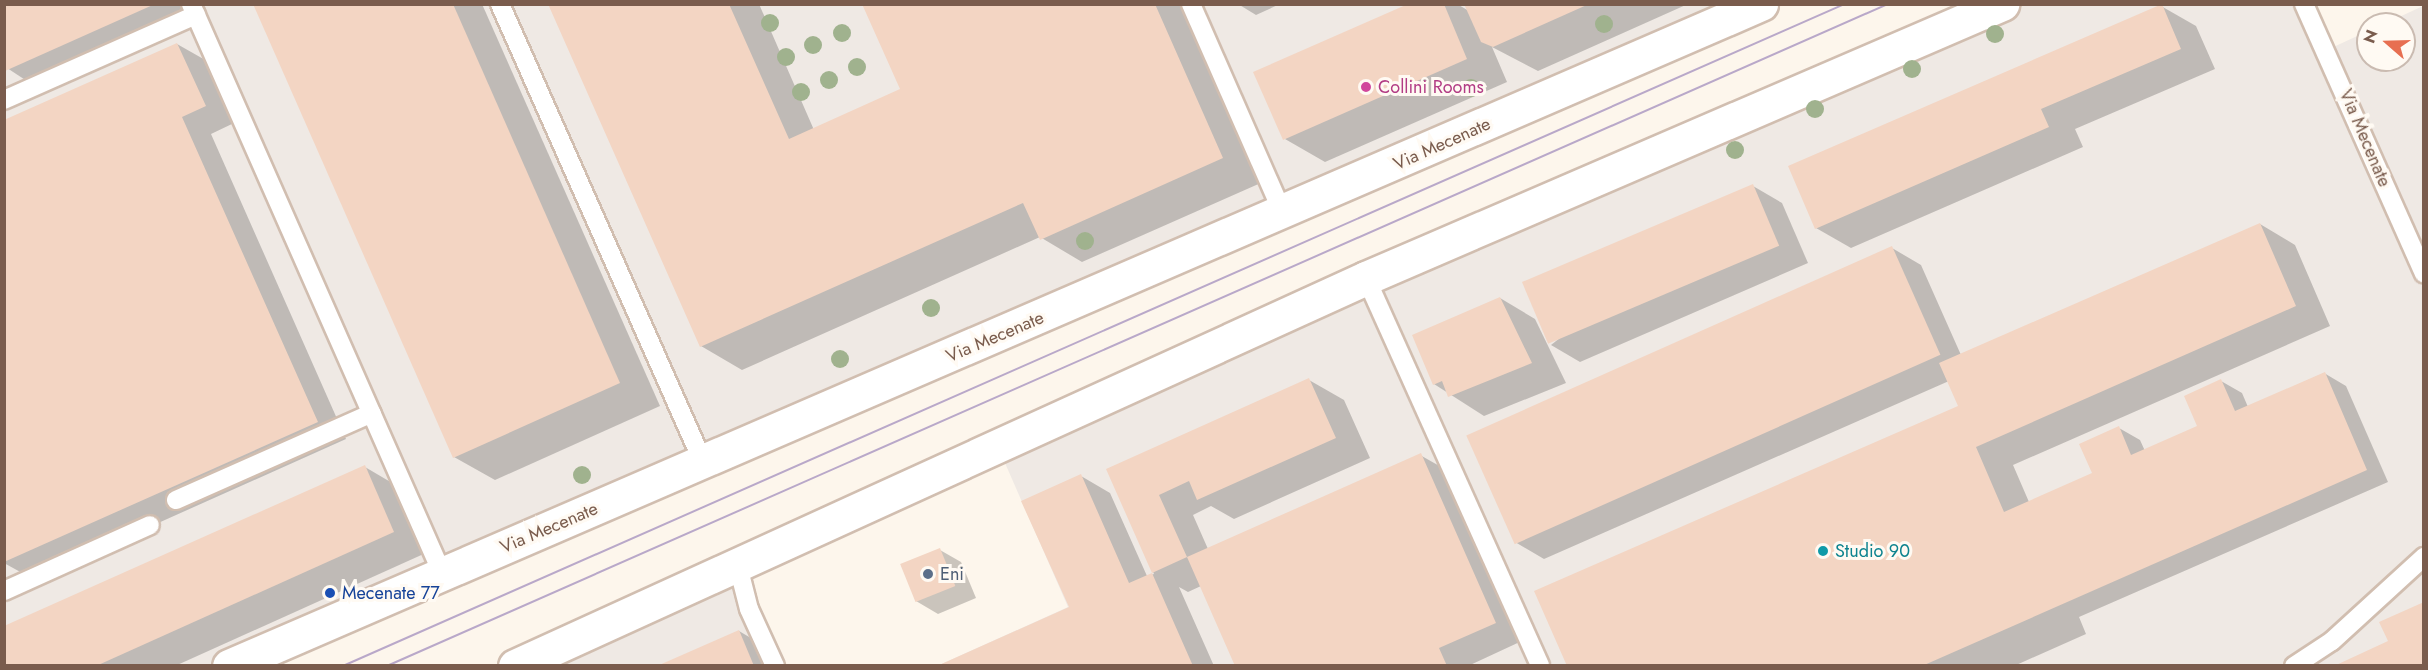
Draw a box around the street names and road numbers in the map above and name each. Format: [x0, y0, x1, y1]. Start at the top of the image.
street label: Via Mecenate [2335, 86, 2395, 190]
street label: Via Mecenate [1390, 113, 1494, 175]
street label: Via Mecenate [943, 307, 1047, 367]
street label: Via Mecenate [497, 498, 601, 558]

